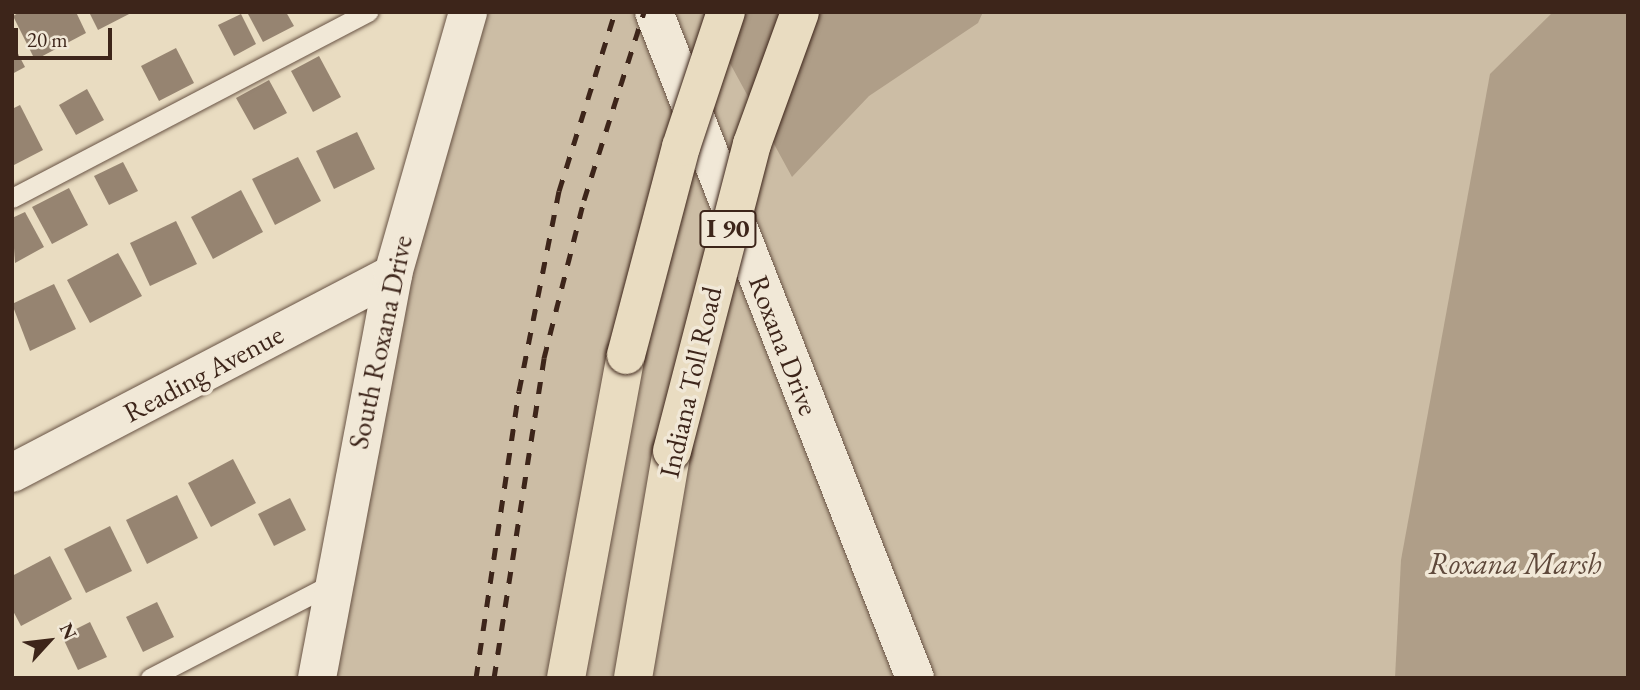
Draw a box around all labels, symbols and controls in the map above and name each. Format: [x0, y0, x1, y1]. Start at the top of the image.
scale bar [18, 14, 116, 58]
text: 20 m [27, 26, 68, 53]
road number: I 90 [698, 206, 758, 252]
street label: South Roxana Drive [341, 232, 419, 452]
street label: Roxana Drive [742, 270, 826, 420]
street label: Indiana Toll Road [652, 283, 728, 481]
street label: Reading Avenue [117, 317, 289, 429]
water label: Roxana Marsh [1428, 546, 1602, 582]
north arrow [14, 606, 84, 676]
text: N [54, 619, 83, 644]

